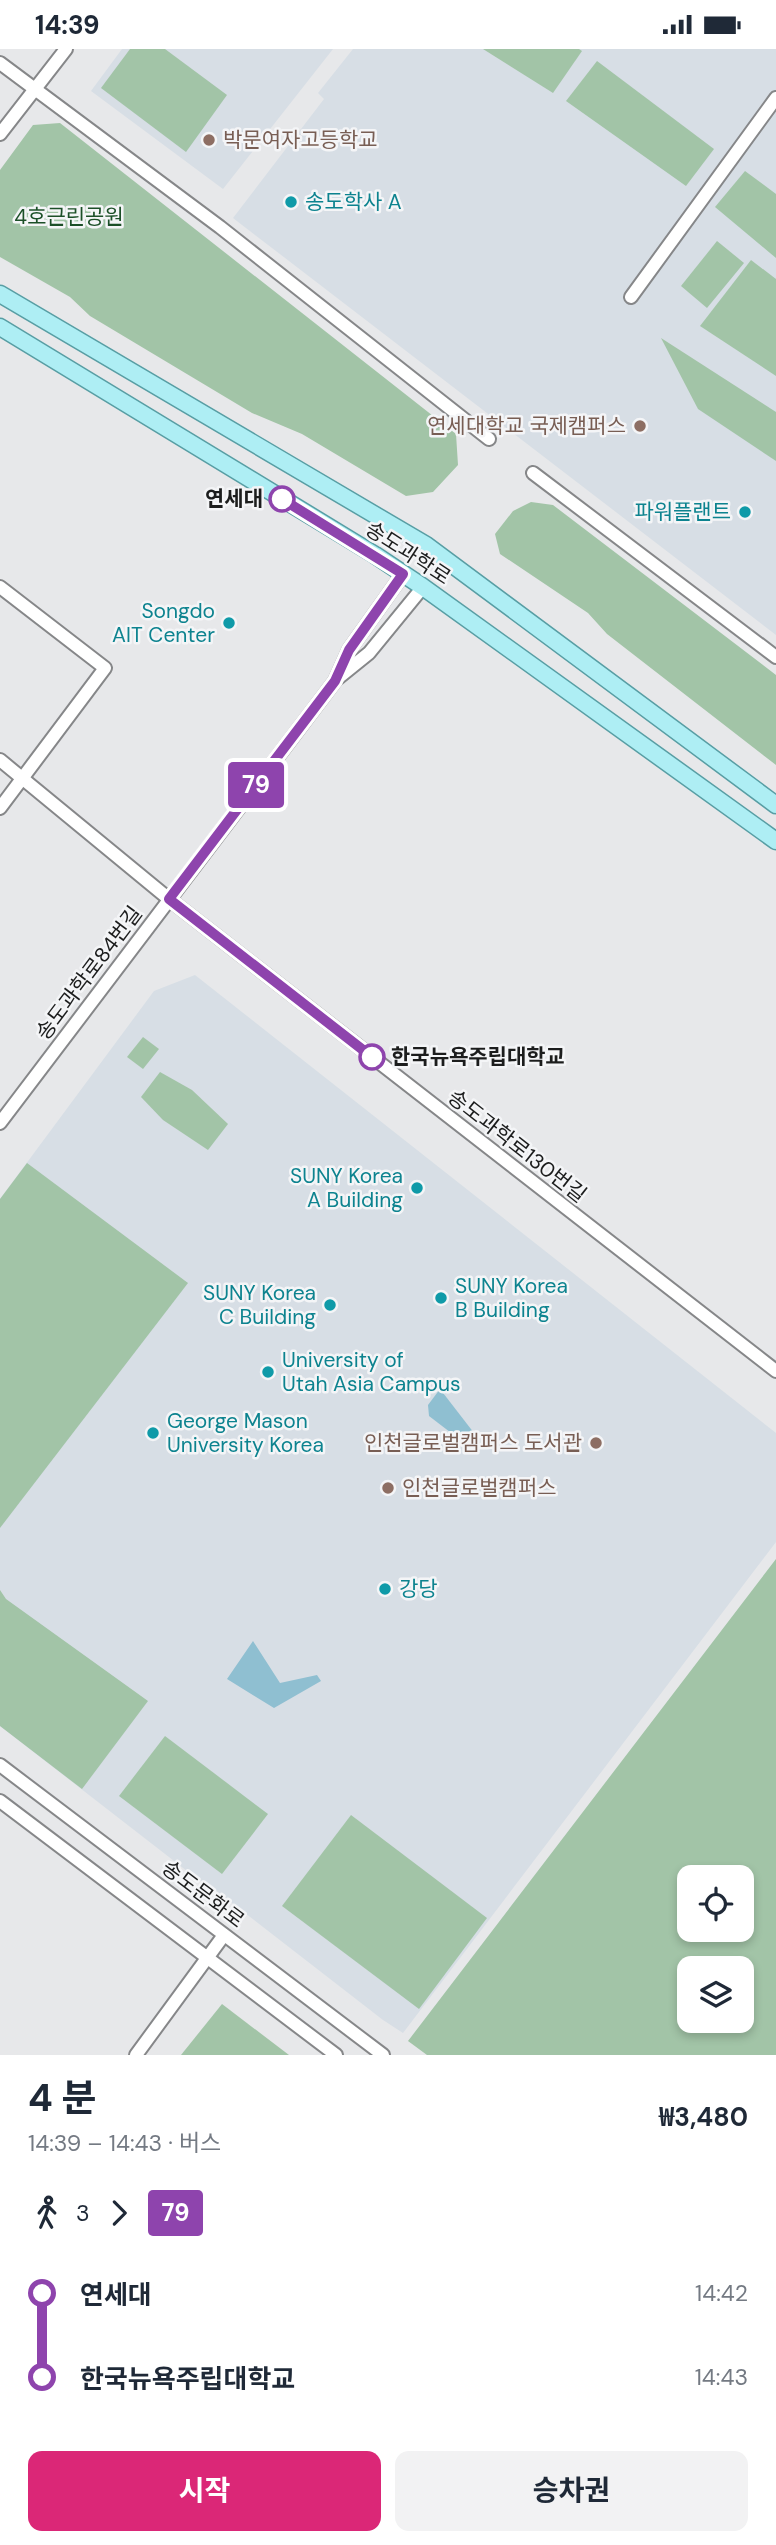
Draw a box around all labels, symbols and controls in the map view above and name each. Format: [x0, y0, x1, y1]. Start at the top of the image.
text: 14:39 [35, 8, 100, 42]
place label: 박문여자고등학교 [223, 126, 378, 154]
marker: 박문여자고등학교 [201, 132, 217, 148]
place label: 송도학사 A [305, 188, 402, 216]
marker: 송도학사 A [283, 194, 299, 210]
park label: 4호근린공원 [14, 203, 124, 231]
place label: 연세대학교 국제캠퍼스 [427, 412, 626, 440]
marker: 연세대학교 국제캠퍼스 [632, 418, 648, 434]
place label: 연세대 [205, 485, 263, 513]
marker: 연세대 [269, 486, 295, 512]
place label: 파워플랜트 [634, 498, 731, 526]
marker: 파워플랜트 [737, 504, 753, 520]
street label: 송도과학로 [360, 515, 456, 591]
place label: Songdo AIT Center [112, 597, 215, 649]
marker: Songdo AIT Center [221, 615, 237, 631]
line badge: 79 [224, 762, 288, 808]
text: 79 [242, 769, 270, 800]
street label: 송도과학로84번길 [29, 900, 149, 1046]
place label: 한국뉴욕주립대학교 [391, 1043, 565, 1071]
marker: 한국뉴욕주립대학교 [359, 1044, 385, 1070]
street label: 송도과학로130번길 [442, 1083, 592, 1209]
place label: SUNY Korea A Building [290, 1162, 403, 1214]
marker: SUNY Korea A Building [409, 1180, 425, 1196]
place label: SUNY Korea B Building [455, 1272, 568, 1324]
place label: SUNY Korea C Building [203, 1279, 316, 1331]
marker: SUNY Korea B Building [433, 1290, 449, 1306]
marker: SUNY Korea C Building [322, 1297, 338, 1313]
place label: University of Utah Asia Campus [282, 1346, 461, 1398]
marker: University of Utah Asia Campus [260, 1364, 276, 1380]
place label: George Mason University Korea [167, 1407, 324, 1459]
marker: George Mason University Korea [145, 1425, 161, 1441]
place label: 인천글로벌캠퍼스 도서관 [364, 1429, 582, 1457]
marker: 인천글로벌캠퍼스 도서관 [588, 1435, 604, 1451]
place label: 인천글로벌캠퍼스 [402, 1474, 557, 1502]
marker: 인천글로벌캠퍼스 [380, 1480, 396, 1496]
place label: 강당 [399, 1575, 438, 1603]
marker: 강당 [377, 1581, 393, 1597]
street label: 송도문화로 [156, 1854, 250, 1934]
map controls [677, 1865, 754, 2033]
button: locate [677, 1865, 754, 1942]
button: layers [677, 1956, 754, 2033]
text: 4 분 [28, 2073, 97, 2123]
text: ₩3,480 [659, 2100, 748, 2134]
text: 14:39 – 14:43 · 버스 [28, 2128, 221, 2158]
icon: walk [28, 2194, 66, 2232]
icon: forward [100, 2194, 138, 2232]
text: 79 [162, 2197, 189, 2228]
text: 3 [76, 2198, 90, 2228]
text: 연세대 [80, 2278, 152, 2312]
text: 14:42 [695, 2278, 748, 2308]
text: 한국뉴욕주립대학교 [80, 2362, 295, 2396]
text: 14:43 [695, 2362, 748, 2392]
button: 시작 [28, 2451, 381, 2531]
button: 승차권 [395, 2451, 748, 2531]

